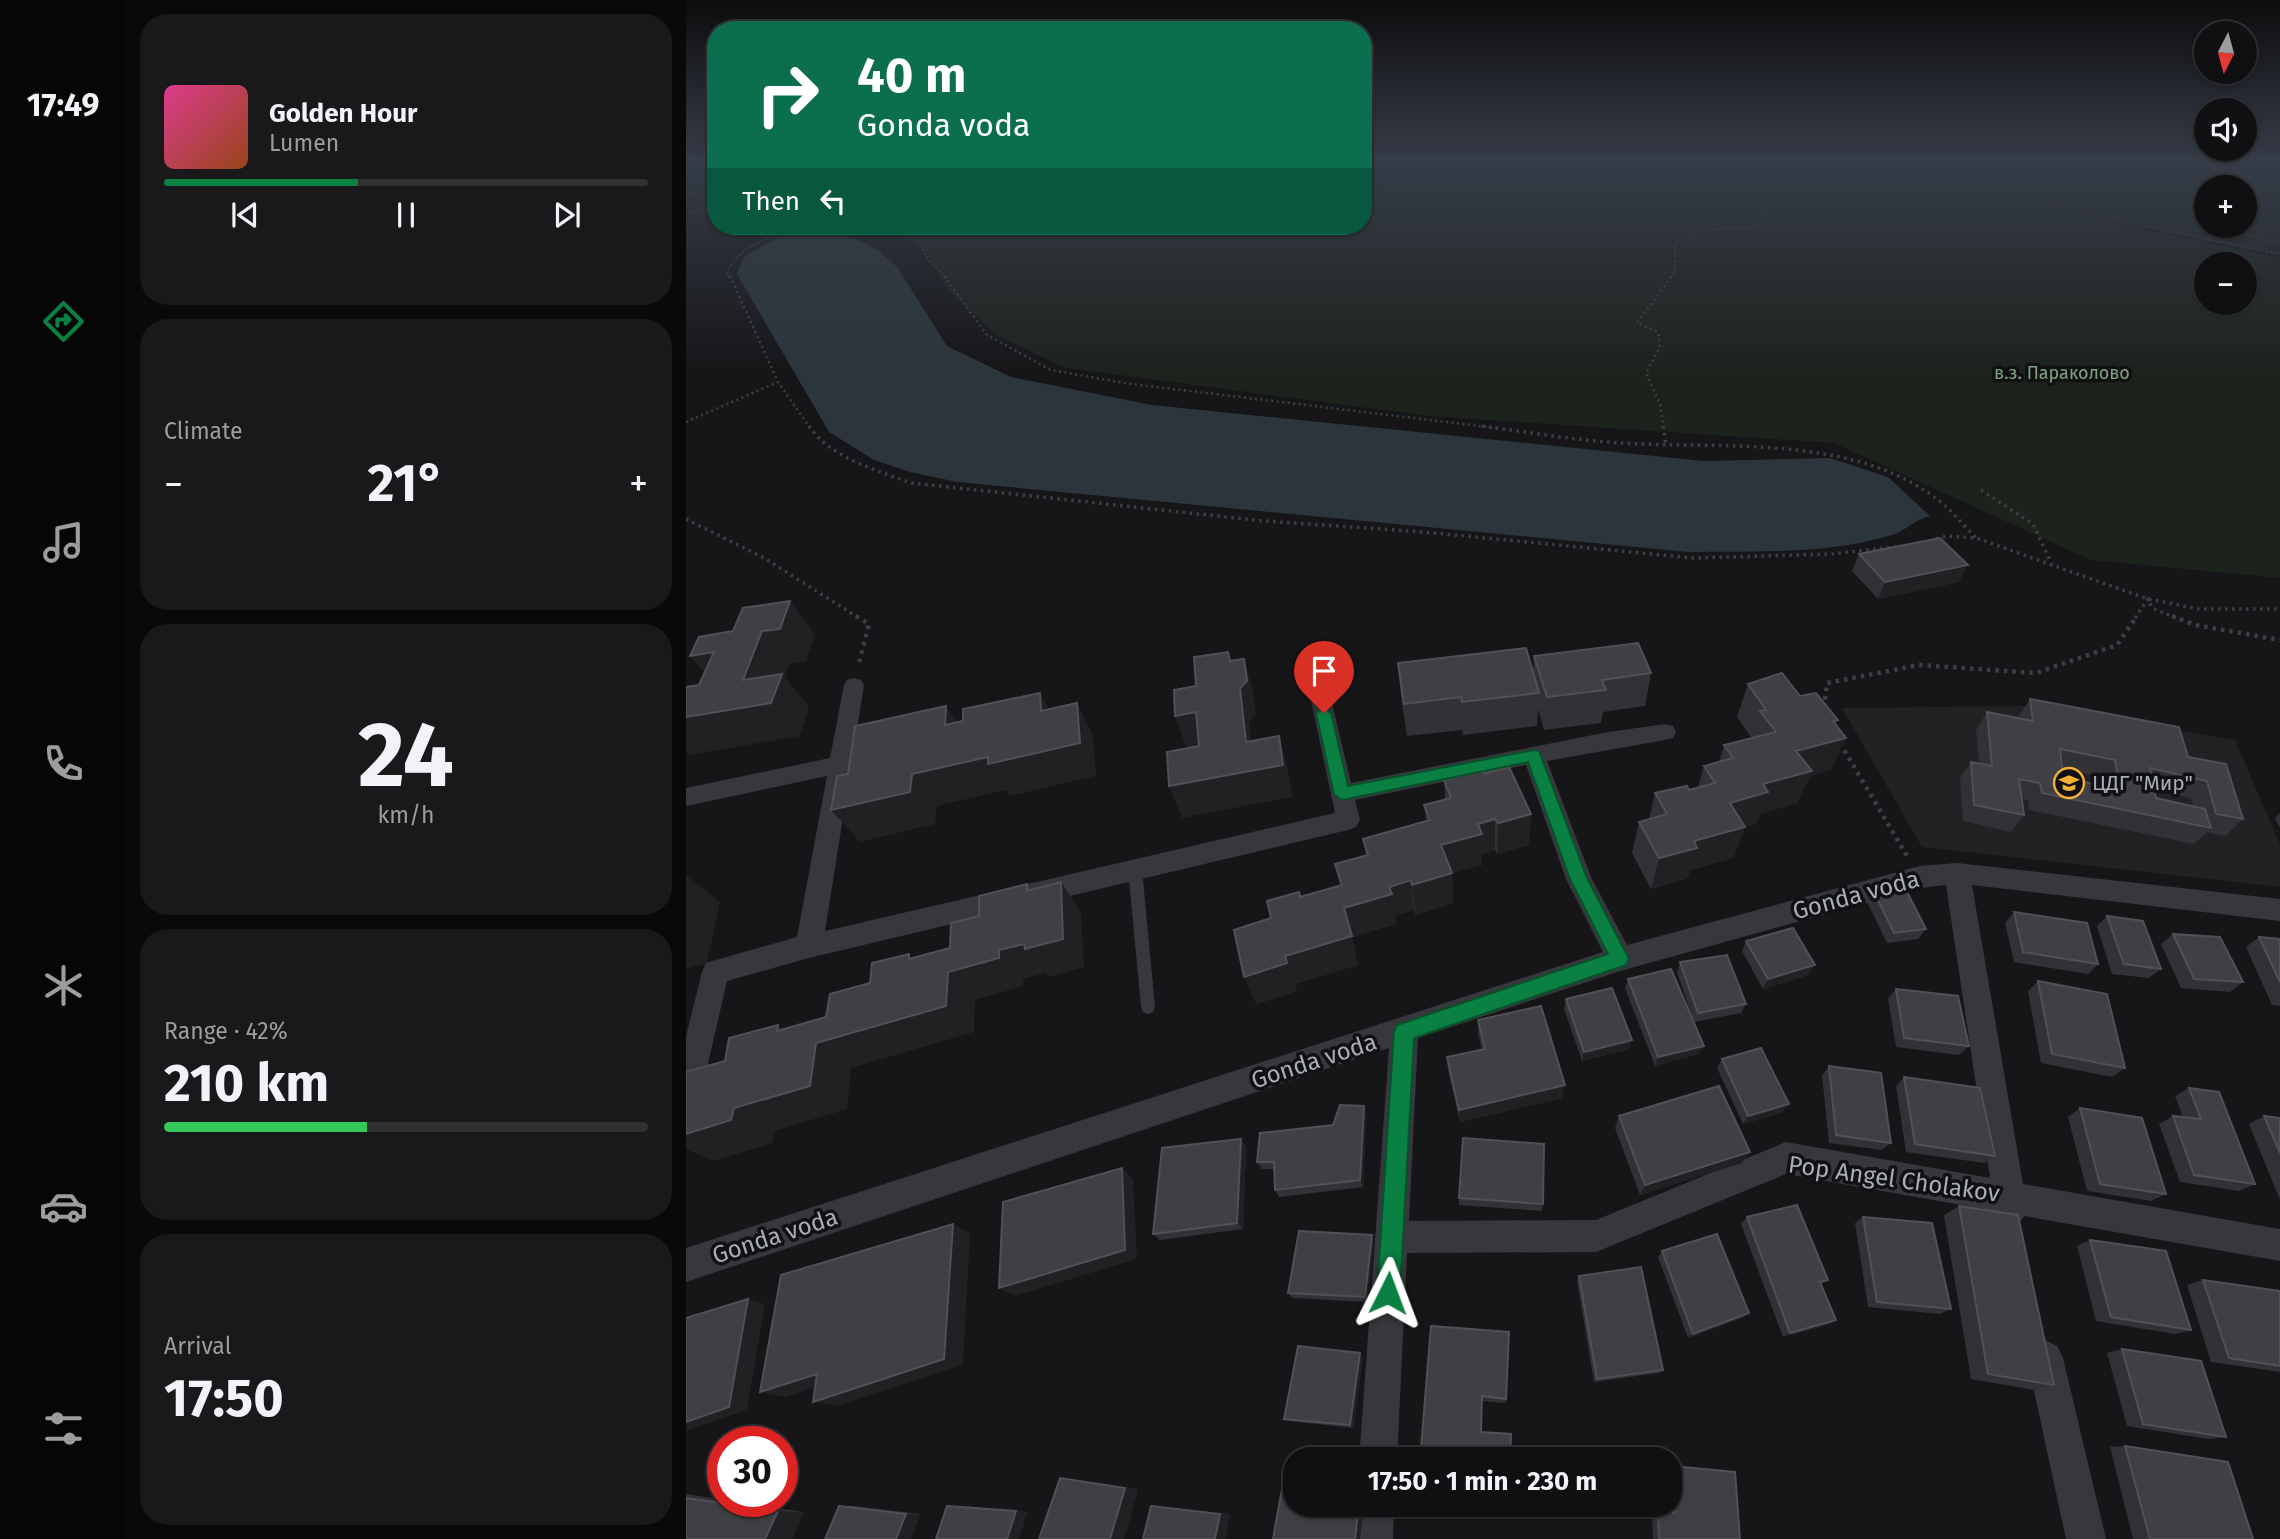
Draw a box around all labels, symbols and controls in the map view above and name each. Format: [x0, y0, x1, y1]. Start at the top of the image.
north arrow [2194, 21, 2258, 84]
map controls [2194, 21, 2257, 315]
text: 40 m [857, 46, 966, 105]
icon: right [742, 49, 833, 140]
text: 17:49 [27, 86, 99, 124]
text: Golden Hour [269, 98, 417, 129]
button: sound [2194, 98, 2257, 161]
text: Gonda voda [857, 106, 1031, 144]
text: Lumen [269, 129, 339, 157]
button: + [2194, 175, 2257, 238]
icon: left [814, 182, 852, 220]
text: Then [742, 186, 800, 217]
icon: previous [226, 196, 264, 234]
icon: pause [387, 196, 425, 234]
icon: next [548, 196, 586, 234]
button: − [2194, 252, 2257, 315]
icon: directions [39, 297, 88, 346]
park label: в.з. Параколово [1994, 362, 2130, 384]
text: Climate [164, 417, 243, 445]
text: 21° [368, 452, 445, 515]
text: − [164, 461, 183, 507]
text: + [629, 461, 648, 507]
icon: music [39, 518, 88, 567]
pin [1294, 641, 1354, 713]
icon: arrive [1305, 652, 1343, 690]
text: 24 [358, 701, 454, 810]
icon: phone [39, 739, 88, 788]
school or university icon: ЦДГ "Мир" [2052, 766, 2086, 800]
place label: ЦДГ "Мир" [2092, 770, 2193, 796]
text: km/h [378, 801, 434, 829]
street label: Gonda voda [1790, 865, 1922, 925]
icon: climate [39, 961, 88, 1010]
text: Range · 42% [164, 1017, 288, 1045]
street label: Gonda voda [1248, 1028, 1380, 1094]
text: 210 km [164, 1052, 329, 1115]
street label: Pop Angel Cholakov [1786, 1150, 2002, 1208]
icon: car [39, 1182, 88, 1231]
street label: Gonda voda [709, 1203, 841, 1269]
position arrow [1351, 1256, 1425, 1330]
text: Arrival [164, 1332, 231, 1360]
text: 17:50 [164, 1367, 284, 1430]
icon: filters [39, 1404, 88, 1453]
speed limit sign: 30 [707, 1426, 798, 1517]
text: 17:50 · 1 min · 230 m [1368, 1466, 1597, 1497]

